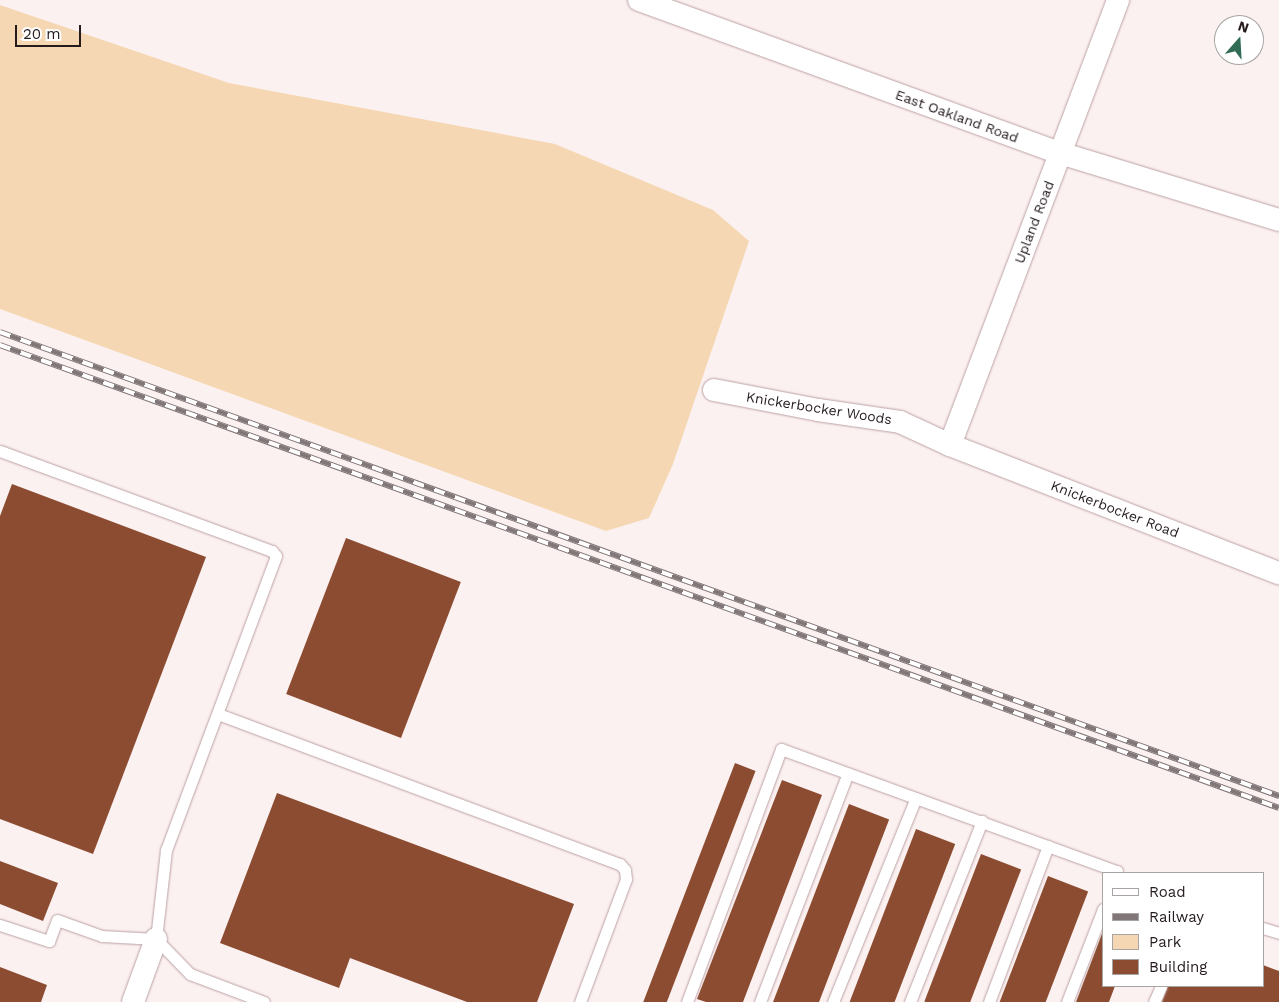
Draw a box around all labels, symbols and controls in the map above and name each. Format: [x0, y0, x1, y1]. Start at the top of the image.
scale bar [18, 15, 84, 47]
north arrow [1214, 15, 1264, 65]
text: N [1236, 18, 1251, 36]
text: 20 m [23, 25, 61, 43]
street label: East Oakland Road [893, 86, 1021, 146]
street label: Upland Road [1011, 178, 1057, 266]
street label: Knickerbocker Woods [745, 388, 893, 428]
street label: Knickerbocker Road [1048, 477, 1182, 541]
legend [1102, 872, 1264, 987]
text: Road [1149, 883, 1186, 901]
text: Railway [1149, 908, 1204, 926]
text: Park [1149, 933, 1181, 951]
text: Building [1149, 958, 1207, 976]

